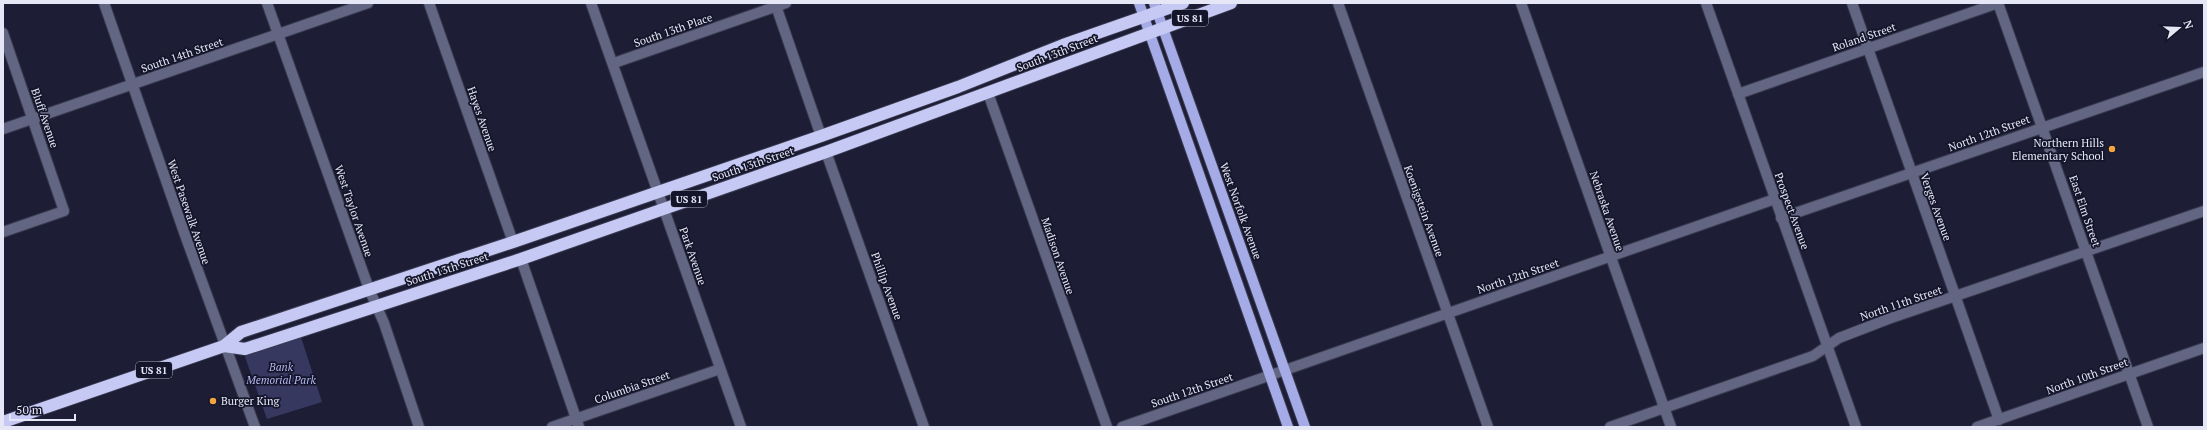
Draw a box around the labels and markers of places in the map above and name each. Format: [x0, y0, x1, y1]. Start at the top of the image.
place label: Northern Hills Elementary School [2012, 136, 2104, 163]
marker: Northern Hills Elementary School [2107, 144, 2117, 154]
place label: Burger King [221, 394, 279, 408]
marker: Burger King [208, 396, 218, 406]

